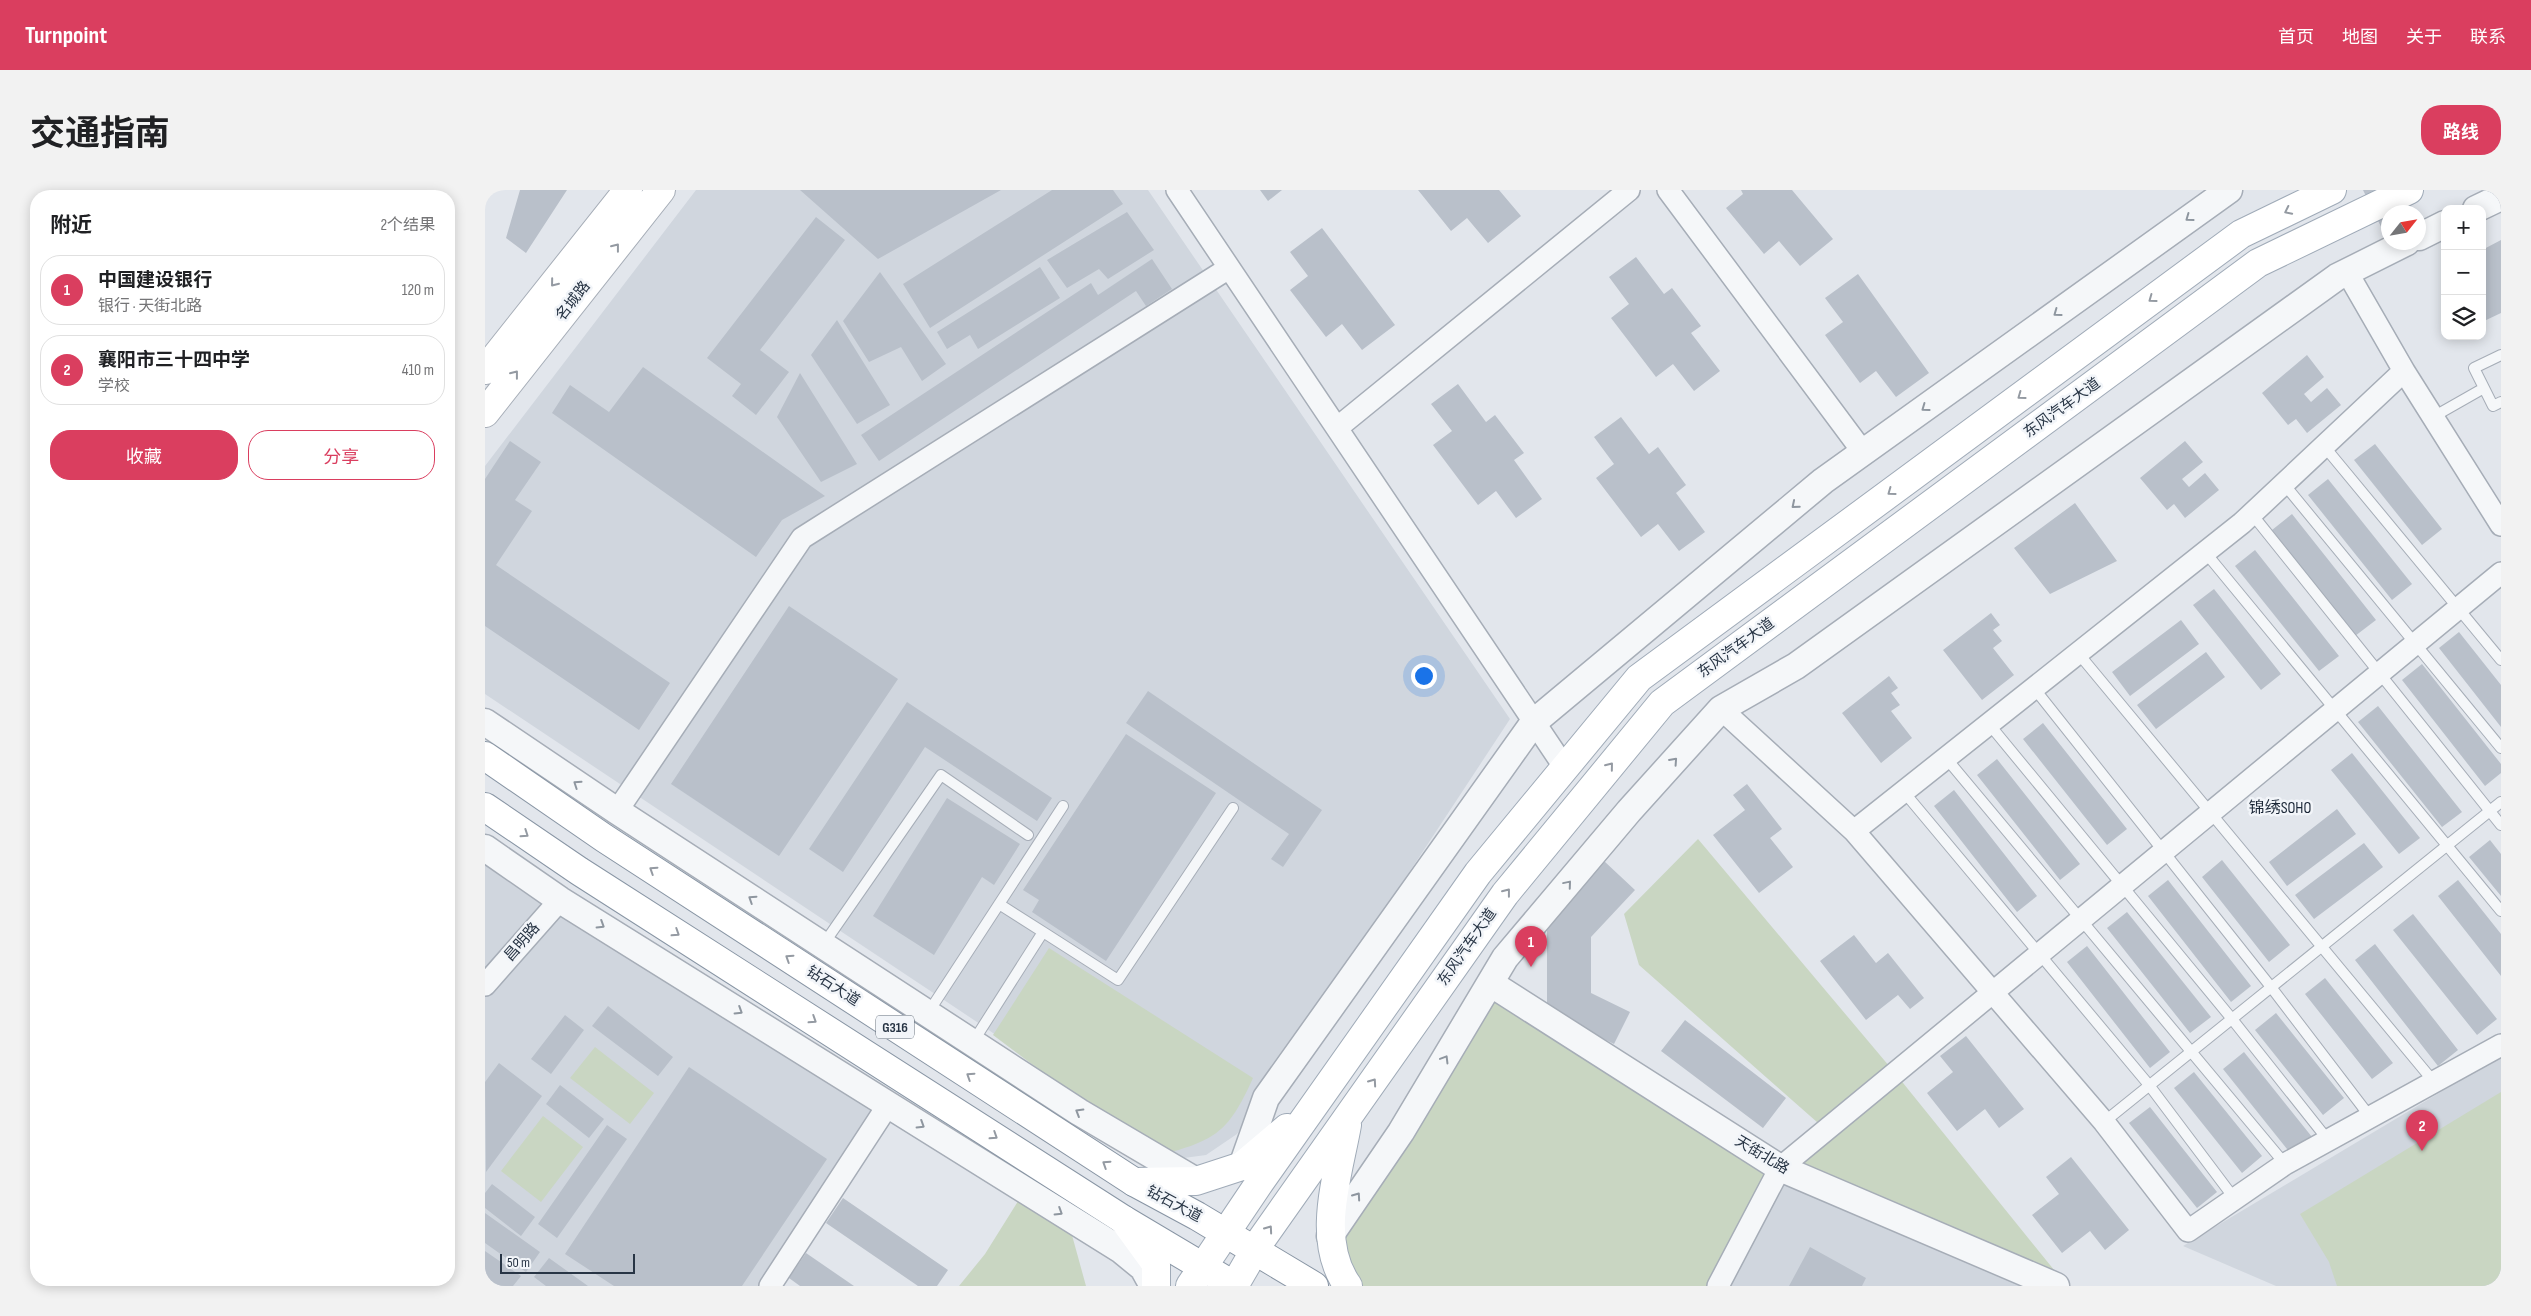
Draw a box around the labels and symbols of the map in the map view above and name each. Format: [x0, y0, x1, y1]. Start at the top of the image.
one-way arrow [2284, 205, 2293, 215]
north arrow [2381, 205, 2426, 250]
one-way arrow [2186, 213, 2195, 221]
one-way arrow [611, 244, 619, 253]
street label: 名城路 [552, 277, 594, 325]
one-way arrow [552, 277, 560, 286]
one-way arrow [2149, 294, 2158, 302]
one-way arrow [2053, 307, 2063, 316]
one-way arrow [510, 371, 519, 380]
street label: 东风汽车大道 [2020, 374, 2104, 442]
one-way arrow [2017, 390, 2027, 399]
one-way arrow [1921, 402, 1931, 411]
one-way arrow [1887, 486, 1897, 495]
one-way arrow [1792, 499, 1801, 507]
street label: 东风汽车大道 [1694, 614, 1778, 682]
your location [1411, 663, 1437, 689]
one-way arrow [1668, 757, 1677, 766]
one-way arrow [1604, 763, 1613, 772]
one-way arrow [573, 781, 582, 790]
district label: 锦绣SOHO [2249, 799, 2311, 818]
one-way arrow [520, 828, 529, 837]
one-way arrow [649, 867, 659, 876]
one-way arrow [1562, 880, 1571, 889]
one-way arrow [1501, 889, 1509, 898]
one-way arrow [748, 896, 757, 906]
street label: 东风汽车大道 [1433, 905, 1501, 989]
street label: 昌明路 [500, 919, 544, 965]
one-way arrow [596, 919, 605, 929]
one-way arrow [671, 926, 680, 936]
pin: 1 [1515, 926, 1547, 967]
one-way arrow [786, 955, 795, 965]
street label: 钻石大道 [803, 962, 863, 1010]
one-way arrow [734, 1005, 743, 1015]
one-way arrow [807, 1014, 816, 1024]
road number: G316 [876, 1016, 914, 1039]
one-way arrow [1438, 1056, 1448, 1065]
one-way arrow [966, 1072, 975, 1082]
one-way arrow [1367, 1078, 1376, 1088]
one-way arrow [1075, 1108, 1084, 1118]
pin: 2 [2406, 1110, 2438, 1151]
one-way arrow [916, 1119, 925, 1129]
one-way arrow [988, 1130, 997, 1140]
street label: 天街北路 [1731, 1131, 1793, 1179]
one-way arrow [1102, 1161, 1112, 1170]
street label: 钻石大道 [1143, 1182, 1205, 1226]
one-way arrow [1351, 1192, 1360, 1202]
one-way arrow [1054, 1205, 1063, 1215]
one-way arrow [1263, 1225, 1272, 1235]
scale bar [500, 1251, 635, 1274]

